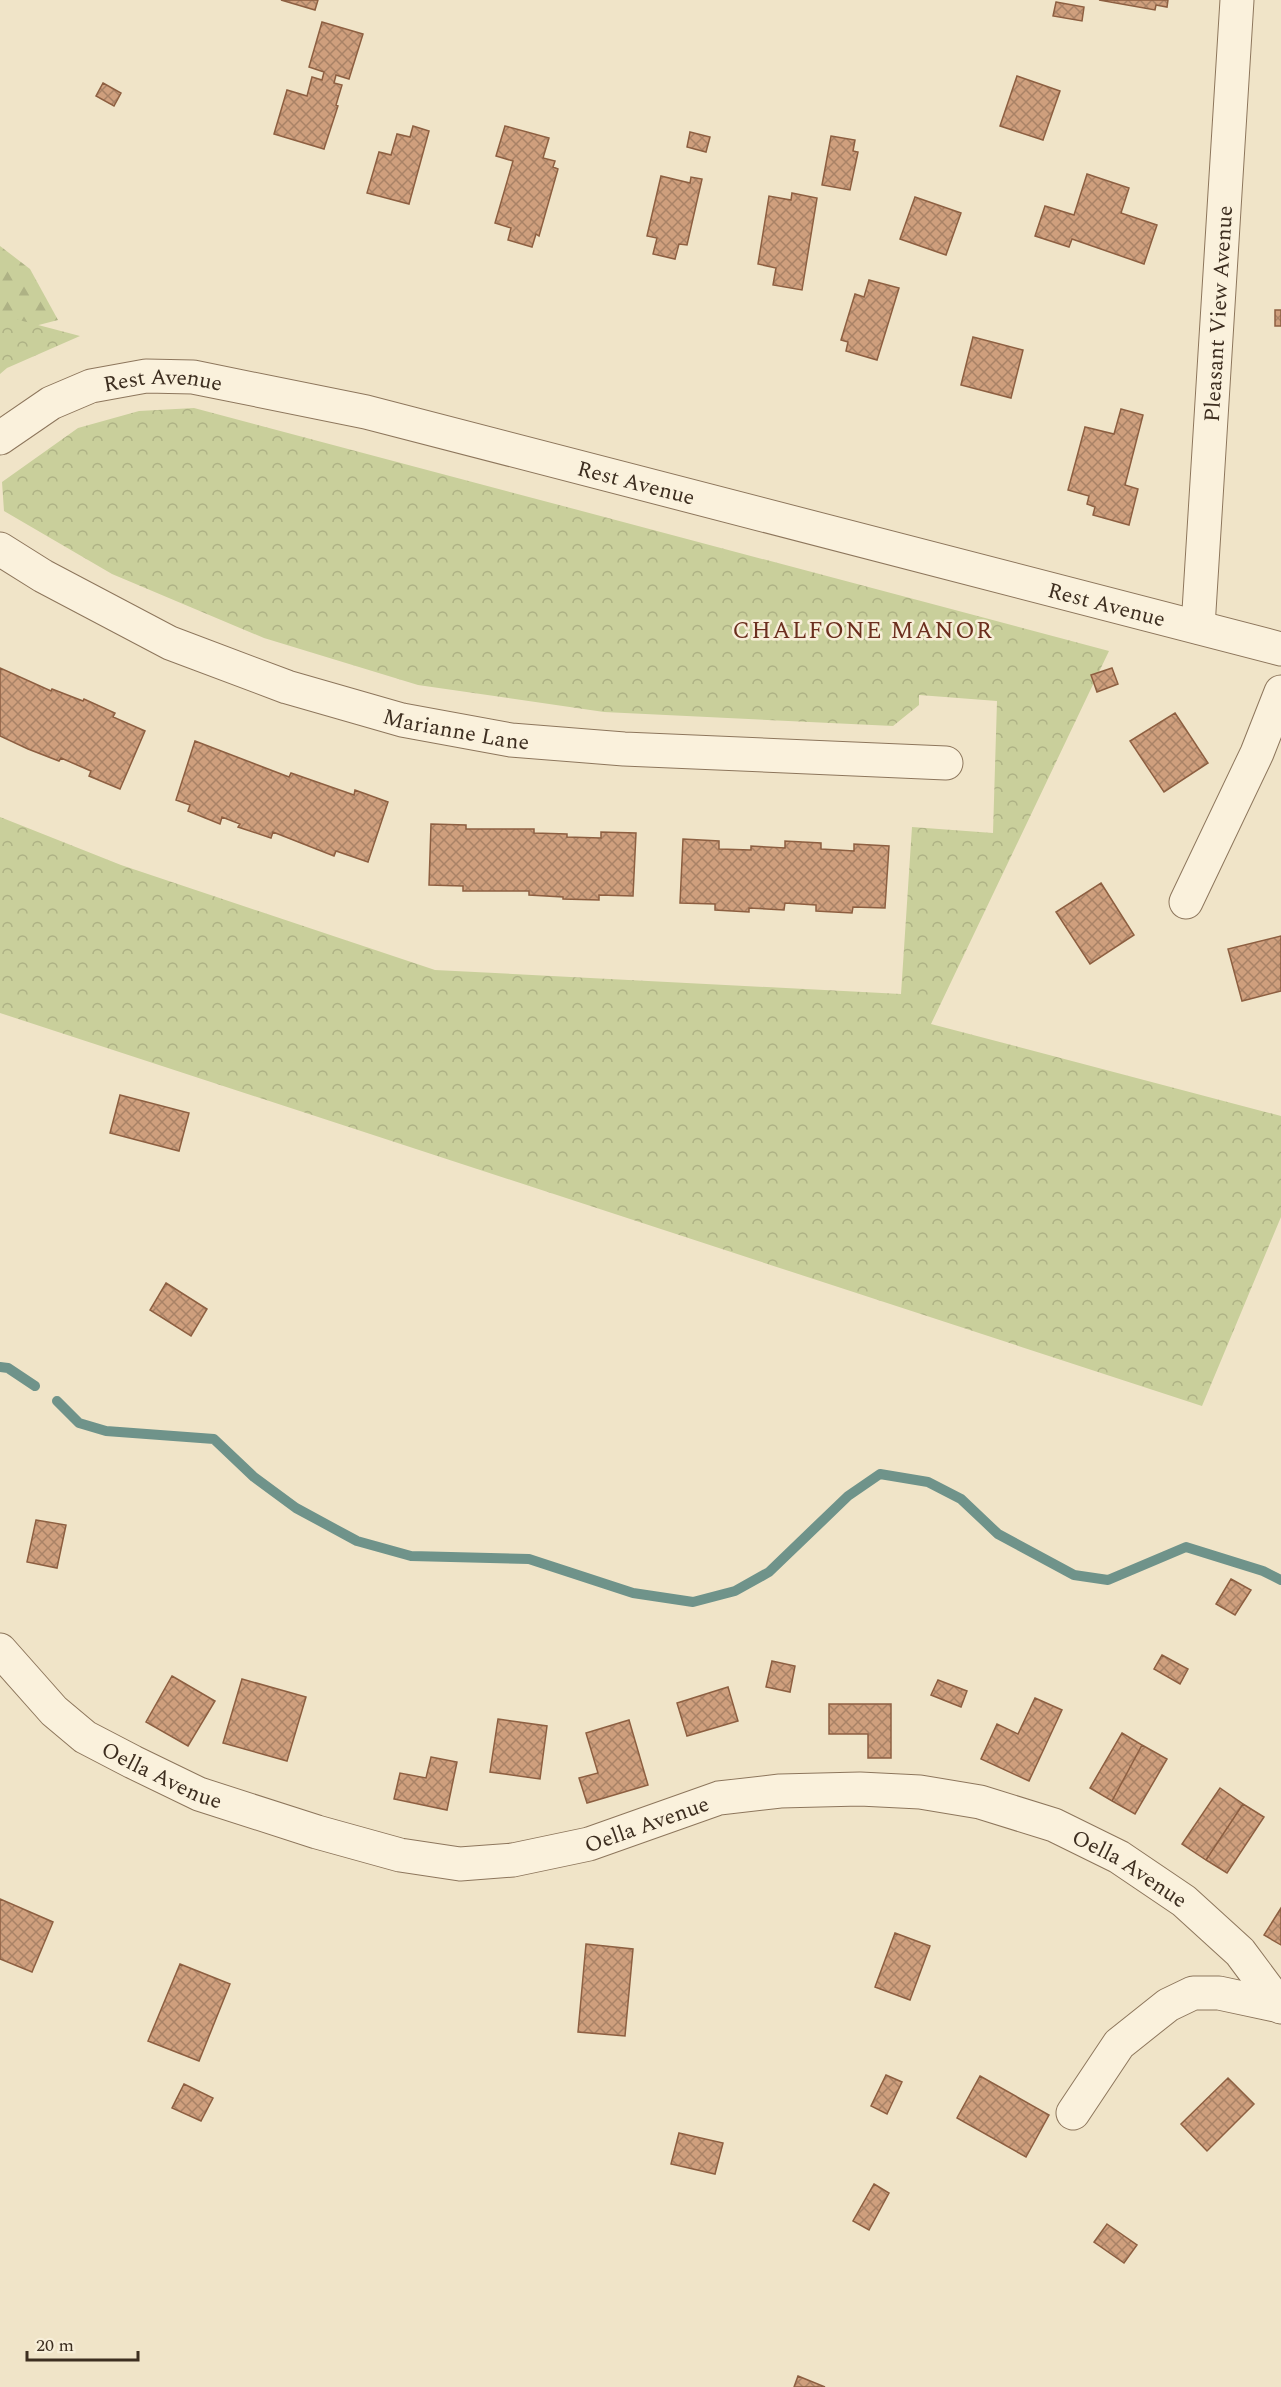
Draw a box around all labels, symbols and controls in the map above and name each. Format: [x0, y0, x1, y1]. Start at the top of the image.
street label: Pleasant View Avenue [1196, 204, 1242, 423]
street label: Rest Avenue [101, 361, 225, 401]
street label: Rest Avenue [574, 452, 698, 515]
street label: Rest Avenue [1044, 574, 1169, 636]
district label: CHALFONE MANOR [733, 613, 993, 649]
street label: Marianne Lane [379, 700, 530, 759]
street label: Oella Avenue [95, 1733, 226, 1818]
street label: Oella Avenue [580, 1788, 714, 1862]
street label: Oella Avenue [1066, 1821, 1194, 1917]
scale bar [27, 2324, 138, 2362]
text: 20 m [36, 2332, 74, 2359]

